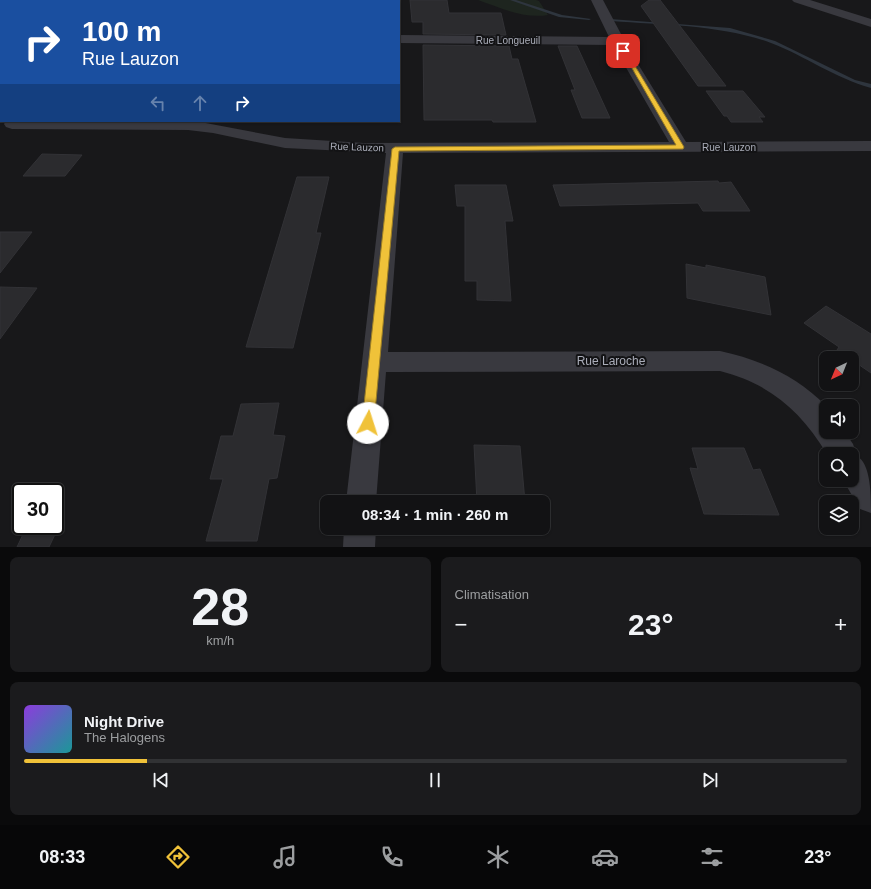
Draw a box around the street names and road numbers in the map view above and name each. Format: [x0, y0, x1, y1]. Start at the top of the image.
street label: Rue Longueuil [476, 35, 540, 46]
street label: Rue Lauzon [330, 141, 384, 153]
street label: Rue Lauzon [702, 142, 756, 153]
street label: Rue Laroche [577, 354, 646, 368]

